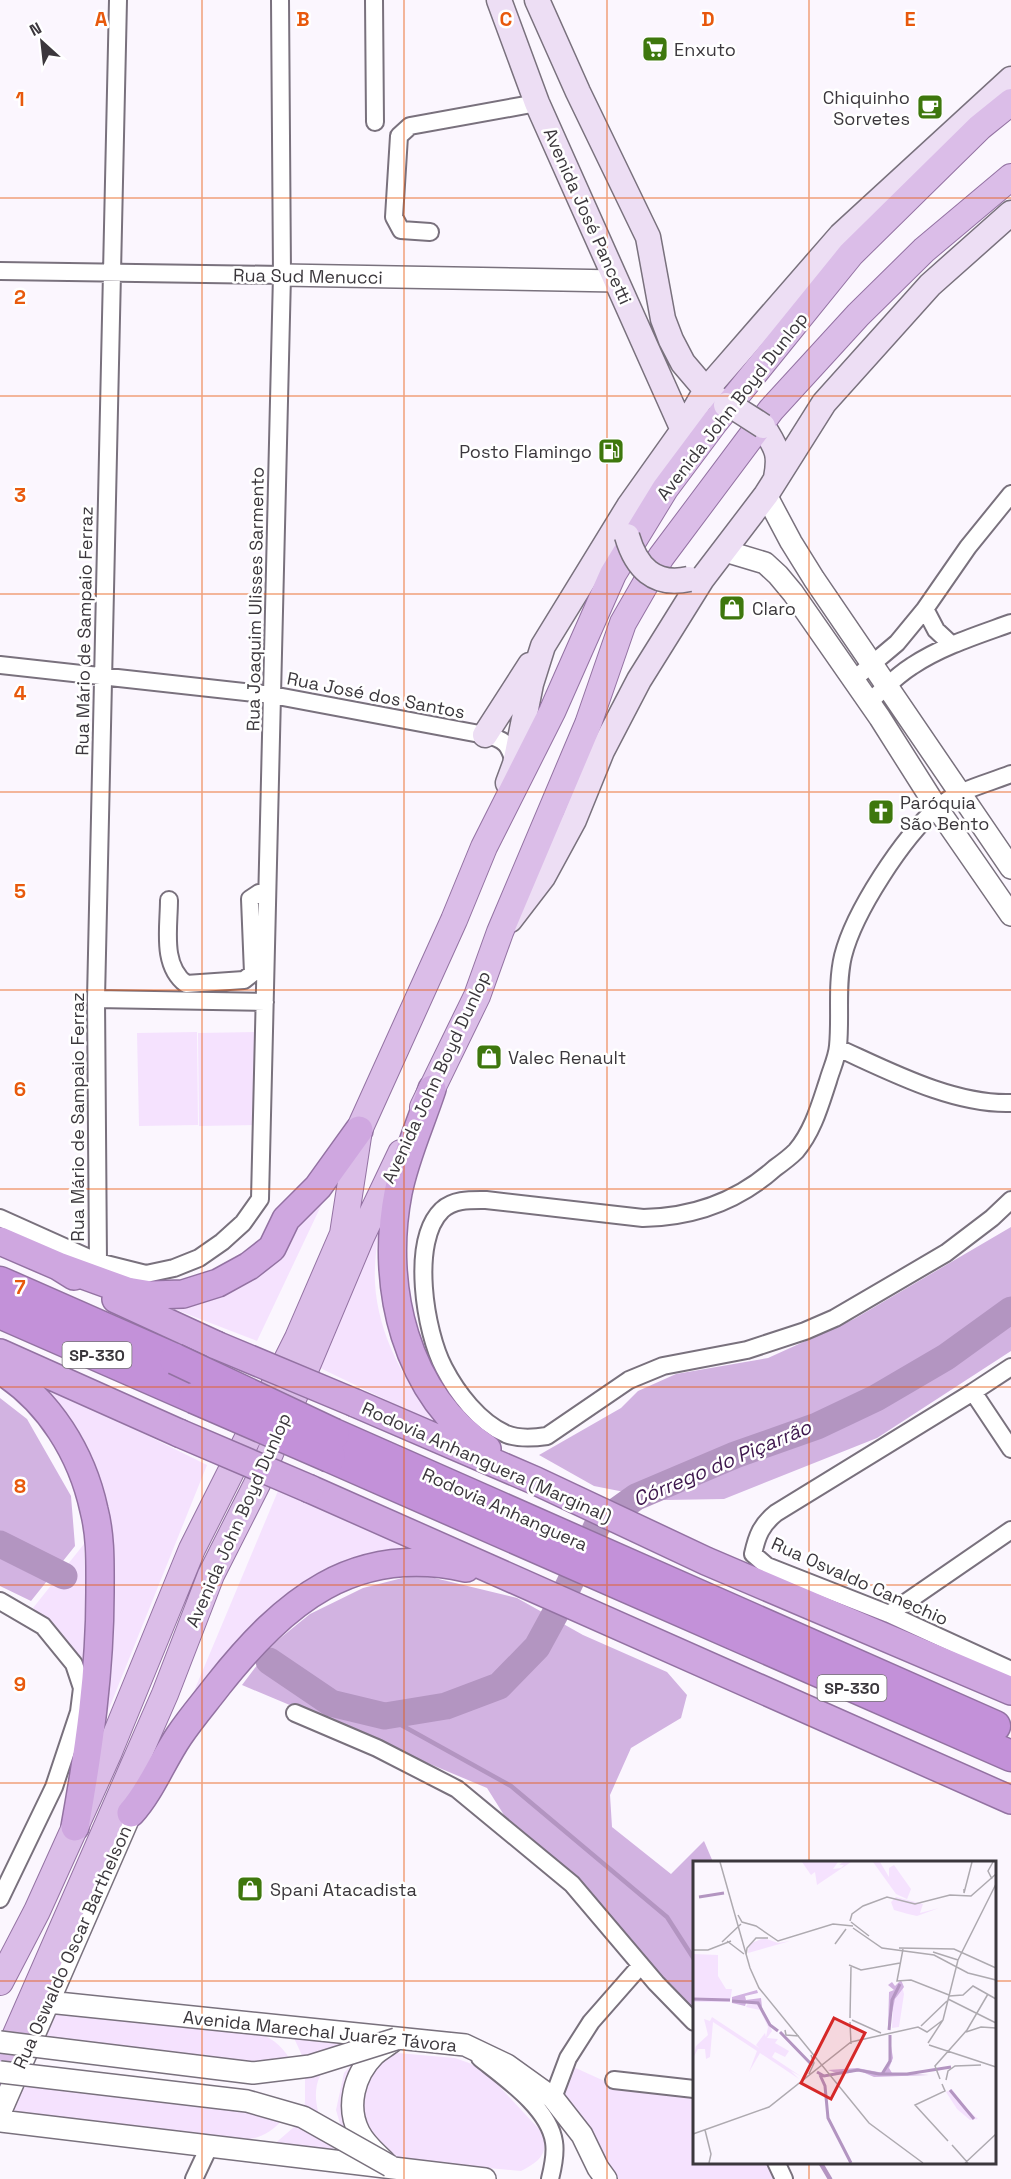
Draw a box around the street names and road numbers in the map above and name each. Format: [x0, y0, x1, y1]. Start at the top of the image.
street label: Avenida José Pancetti [539, 124, 637, 308]
street label: Rua Sud Menucci [233, 263, 383, 289]
street label: Avenida John Boyd Dunlop [651, 307, 813, 505]
street label: Rua Joaquim Ulisses Sarmento [241, 467, 269, 731]
street label: Rua Mário de Sampaio Ferraz [70, 506, 98, 756]
street label: Rua José dos Santos [285, 666, 467, 724]
street label: Avenida John Boyd Dunlop [376, 967, 496, 1187]
street label: Rua Mário de Sampaio Ferraz [66, 992, 89, 1242]
road number: SP-330 [63, 1342, 132, 1368]
street label: Rodovia Anhanguera (Marginal) [359, 1397, 615, 1527]
street label: Avenida John Boyd Dunlop [180, 1409, 296, 1631]
street label: Rodovia Anhanguera [419, 1463, 591, 1555]
street label: Rua Osvaldo Canechio [768, 1532, 952, 1630]
road number: SP-330 [818, 1675, 886, 1701]
street label: Rua Oswaldo Oscar Barthelson [8, 1822, 136, 2072]
street label: Avenida Marechal Juarez Távora [182, 2005, 458, 2057]

